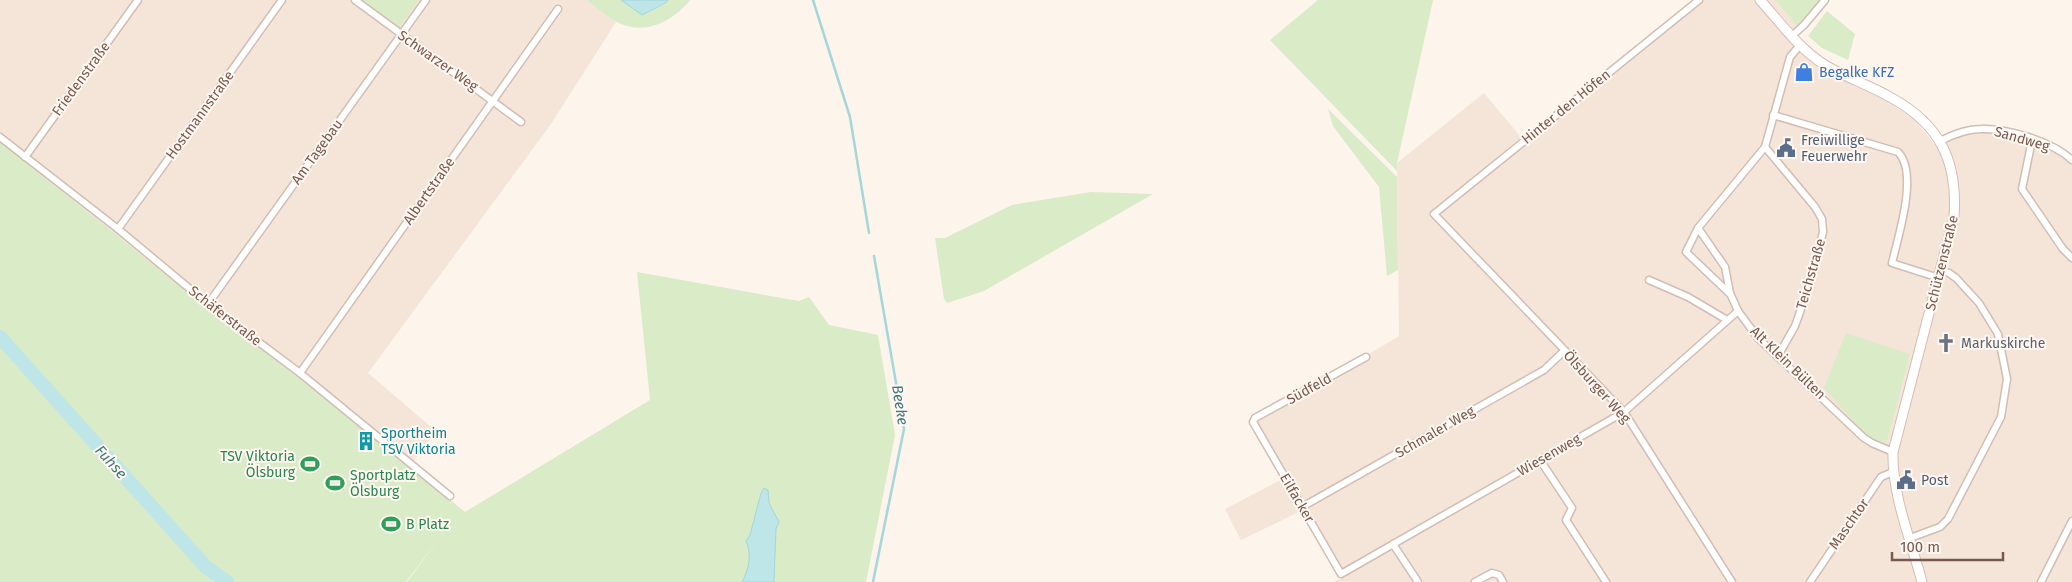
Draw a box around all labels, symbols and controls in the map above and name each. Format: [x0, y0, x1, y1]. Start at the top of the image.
street label: Schwarzer Weg [394, 27, 482, 95]
street label: Friedenstraße [48, 39, 114, 119]
shop icon: Begalke KFZ [1793, 61, 1815, 83]
place label: Begalke KFZ [1819, 64, 1894, 81]
street label: Hinter den Höfen [1518, 66, 1614, 148]
street label: Hostmannstraße [162, 67, 238, 163]
street label: Am Tagebau [288, 116, 346, 188]
street label: Sandweg [1992, 123, 2052, 155]
place label: Freiwillige Feuerwehr [1801, 132, 1868, 165]
public building icon: Freiwillige Feuerwehr [1775, 137, 1797, 159]
street label: Albertstraße [399, 154, 459, 228]
street label: Schützenstraße [1922, 214, 1962, 312]
street label: Teichstraße [1793, 237, 1829, 311]
street label: Schäferstraße [185, 282, 265, 350]
street label: Alt Klein Bülten [1747, 323, 1829, 403]
church icon: Markuskirche [1935, 332, 1957, 354]
place label: Markuskirche [1961, 335, 2045, 352]
street label: Ölsburger Weg [1560, 346, 1635, 427]
street label: Südfeld [1284, 370, 1334, 408]
water label: Beeke [888, 384, 912, 427]
street label: Schmaler Weg [1392, 402, 1478, 462]
place label: Sportheim TSV Viktoria [381, 425, 456, 458]
building icon: Sportheim TSV Viktoria [355, 430, 377, 452]
street label: Wiesenweg [1514, 430, 1584, 480]
water label: Fuhse [91, 442, 131, 483]
place label: TSV Viktoria Ölsburg [220, 448, 296, 481]
sports icon: TSV Viktoria Ölsburg [299, 453, 321, 475]
place label: Sportplatz Ölsburg [350, 467, 416, 500]
public building icon: Post [1895, 469, 1917, 491]
street label: Eilfacker [1276, 470, 1318, 526]
sports icon: Sportplatz Ölsburg [324, 472, 346, 494]
place label: Post [1921, 472, 1949, 489]
street label: Maschtor [1825, 495, 1873, 553]
sports icon: B Platz [380, 513, 402, 535]
place label: B Platz [406, 516, 449, 533]
scale bar [1892, 530, 2003, 562]
text: 100 m [1900, 538, 1940, 556]

